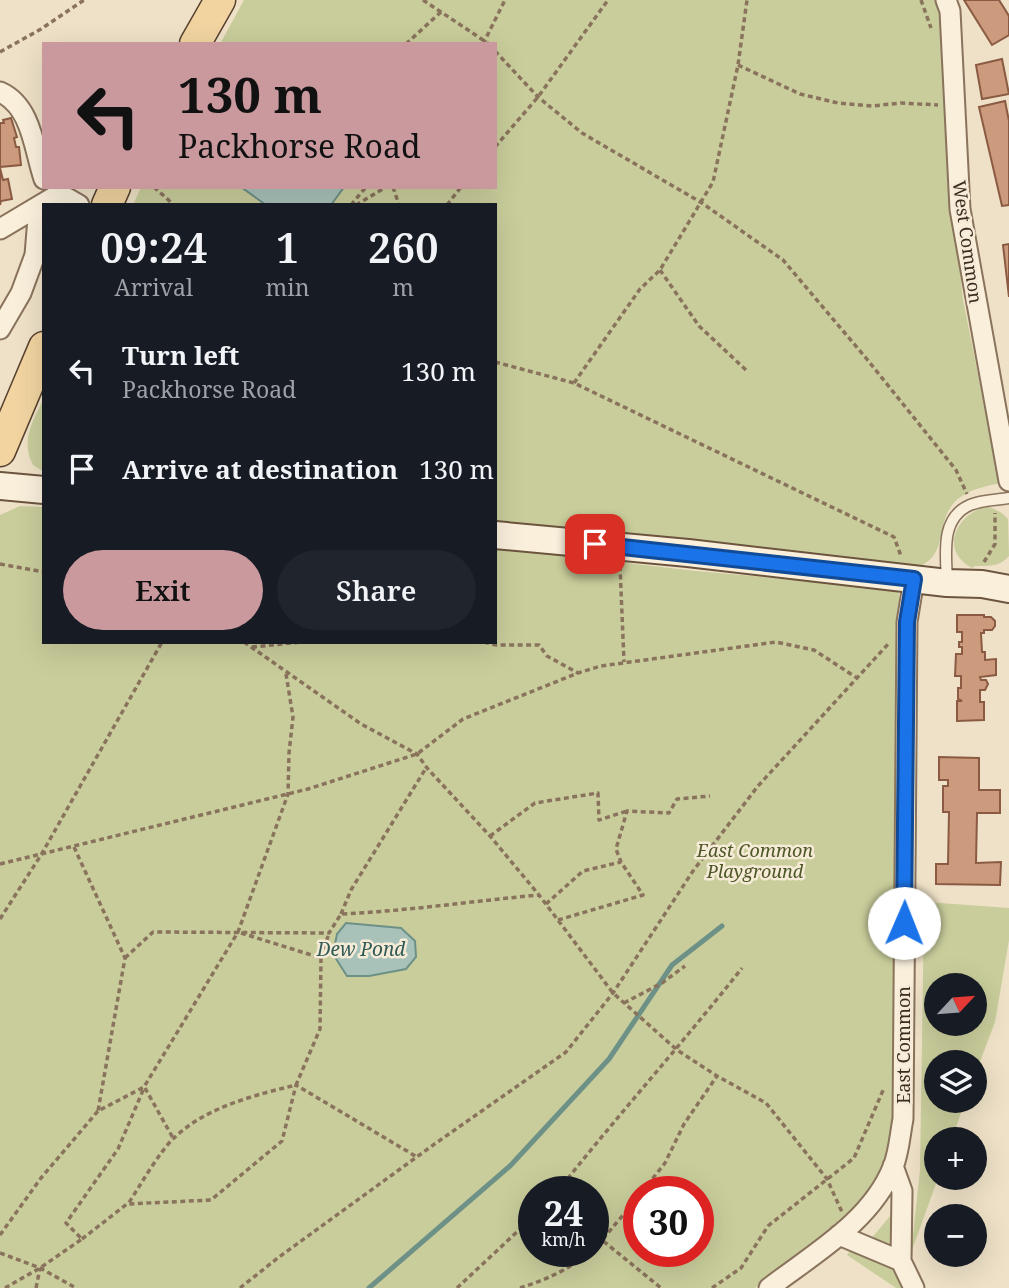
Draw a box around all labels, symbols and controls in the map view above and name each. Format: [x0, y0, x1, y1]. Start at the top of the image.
text: 130 m [178, 61, 322, 127]
icon: left [63, 70, 154, 161]
text: Packhorse Road [178, 124, 421, 167]
street label: West Common [947, 179, 989, 305]
text: 09:24 [100, 218, 207, 275]
text: 1 [276, 218, 299, 275]
text: 260 [368, 218, 439, 275]
text: Arrival [114, 271, 193, 303]
text: min [266, 271, 310, 303]
text: m [392, 271, 414, 303]
text: Turn left [122, 337, 239, 373]
icon: left [63, 352, 101, 390]
text: 130 m [401, 353, 476, 389]
text: Packhorse Road [122, 373, 296, 405]
icon: arrive [63, 450, 101, 488]
text: Arrive at destination [122, 451, 398, 487]
text: 130 m [419, 451, 494, 487]
pin [565, 514, 625, 574]
icon: arrive [576, 525, 614, 563]
button: Exit [63, 550, 263, 630]
button: Share [277, 550, 476, 630]
park label: East Common Playground [696, 838, 813, 883]
position arrow [867, 886, 941, 960]
water label: Dew Pond [316, 936, 406, 962]
north arrow [924, 973, 987, 1036]
map controls [924, 973, 987, 1267]
street label: East Common [891, 986, 915, 1104]
button: layers [924, 1050, 987, 1113]
button: + [924, 1127, 987, 1190]
speed limit sign: 30 [623, 1176, 714, 1267]
text: 24 [544, 1189, 583, 1236]
button: − [924, 1204, 987, 1267]
text: km/h [541, 1227, 586, 1251]

